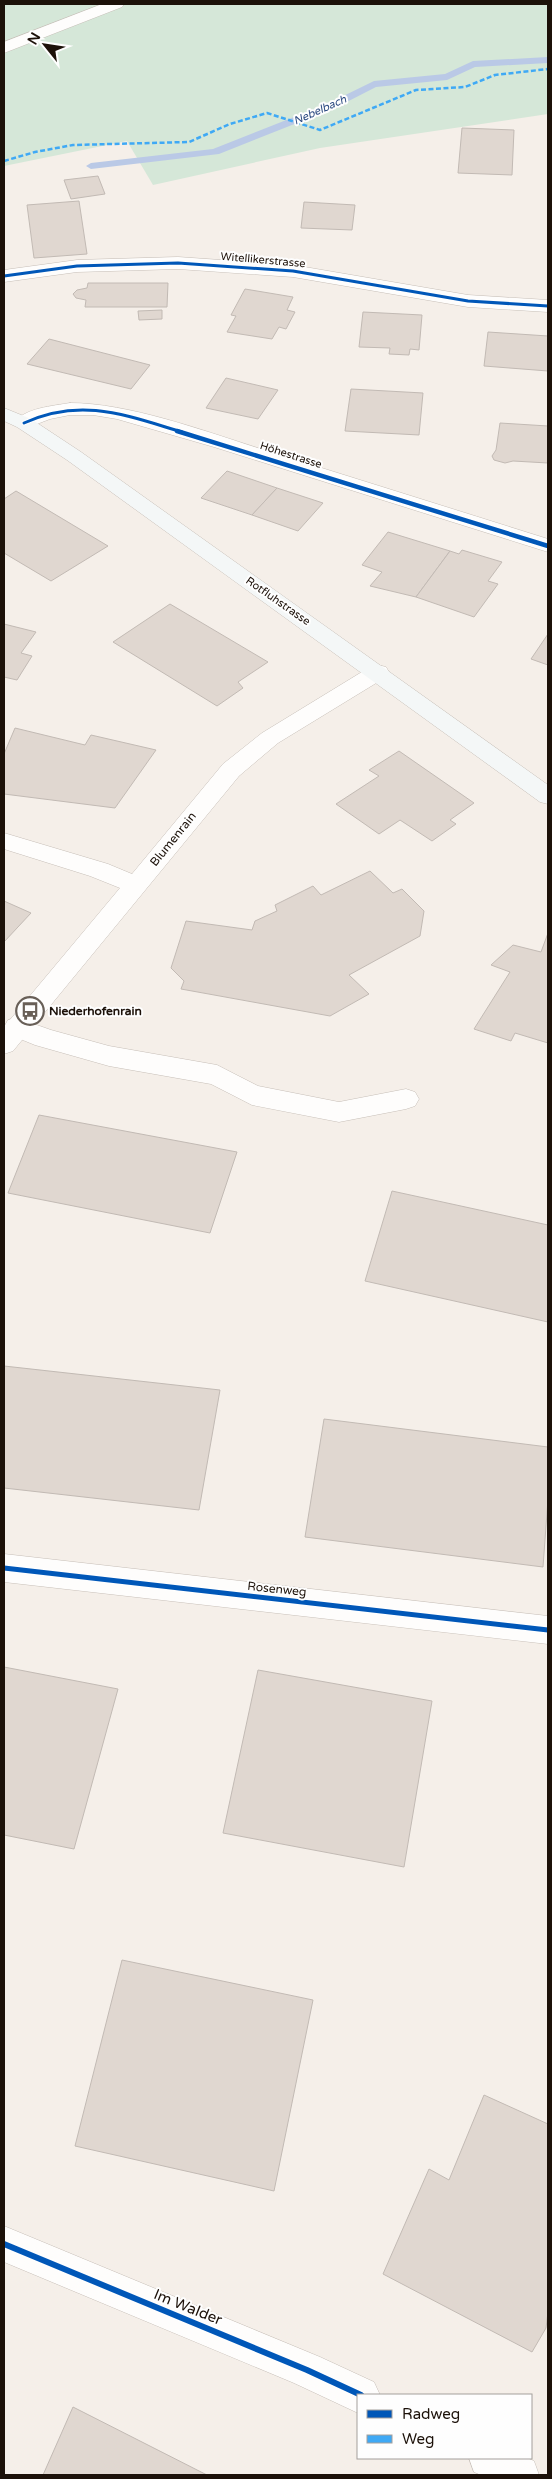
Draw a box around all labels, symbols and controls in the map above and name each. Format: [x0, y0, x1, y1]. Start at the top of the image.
north arrow [20, 20, 70, 70]
text: N [24, 30, 44, 48]
water label: Nebelbach [292, 92, 349, 127]
street label: Witellikerstrasse [220, 250, 306, 270]
street label: Höhestrasse [258, 439, 324, 471]
street label: Rotfluhstrasse [243, 574, 313, 628]
street label: Blumenrain [147, 809, 199, 869]
bus stop icon: Niederhofenrain [15, 996, 45, 1026]
place label: Niederhofenrain [49, 1004, 142, 1018]
street label: Rosenweg [247, 1579, 307, 1599]
street label: Im Walder [151, 2285, 225, 2329]
legend [357, 2394, 532, 2459]
text: Radweg [402, 2405, 460, 2423]
text: Weg [402, 2430, 434, 2448]

